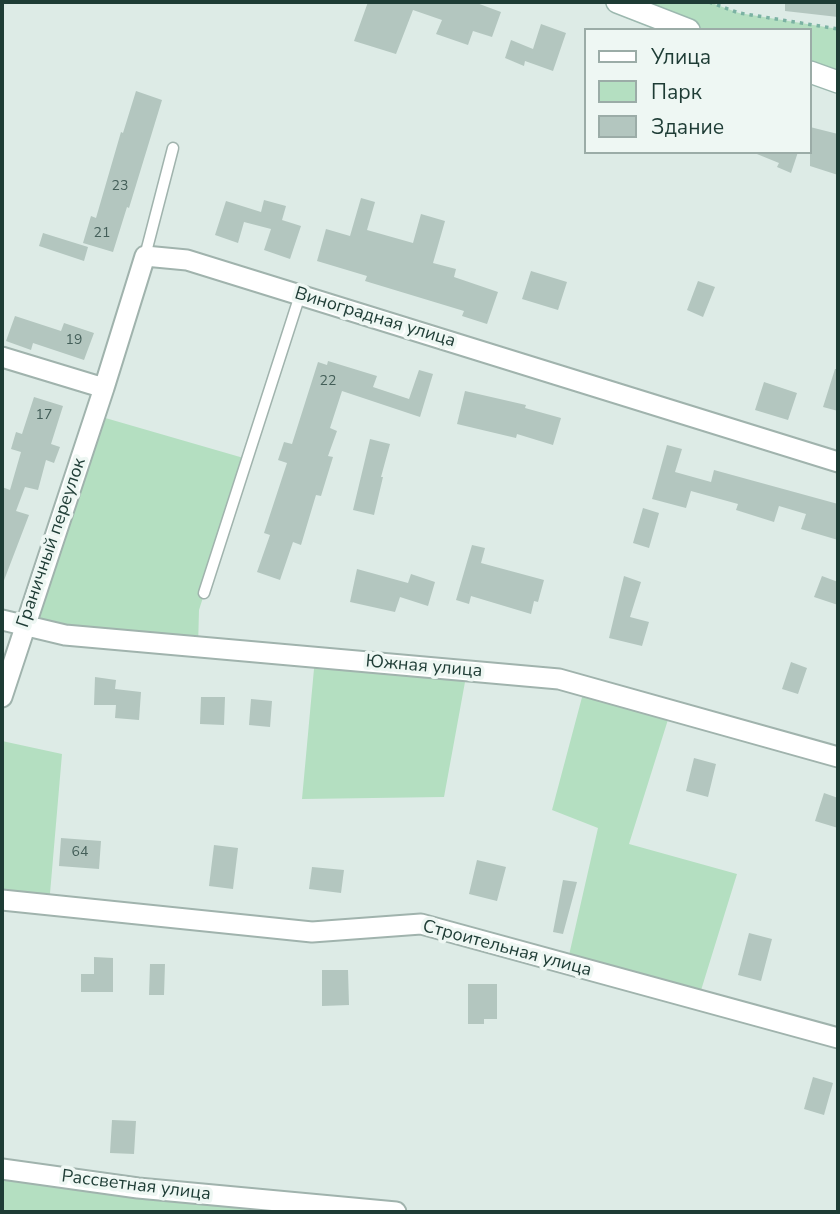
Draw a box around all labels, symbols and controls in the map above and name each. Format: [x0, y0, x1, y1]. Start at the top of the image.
legend [584, 28, 812, 154]
text: Улица [651, 43, 711, 71]
text: Парк [651, 78, 702, 106]
text: Здание [651, 113, 724, 141]
house number: 23 [112, 179, 128, 195]
house number: 21 [94, 226, 110, 242]
street label: Виноградная улица [292, 283, 458, 353]
house number: 19 [66, 333, 82, 349]
house number: 22 [320, 374, 336, 390]
house number: 17 [36, 408, 52, 424]
street label: Граничный переулок [13, 455, 91, 631]
street label: Южная улица [365, 651, 483, 683]
house number: 64 [72, 845, 88, 861]
street label: Строительная улица [420, 916, 594, 982]
street label: Рассветная улица [60, 1166, 212, 1206]

